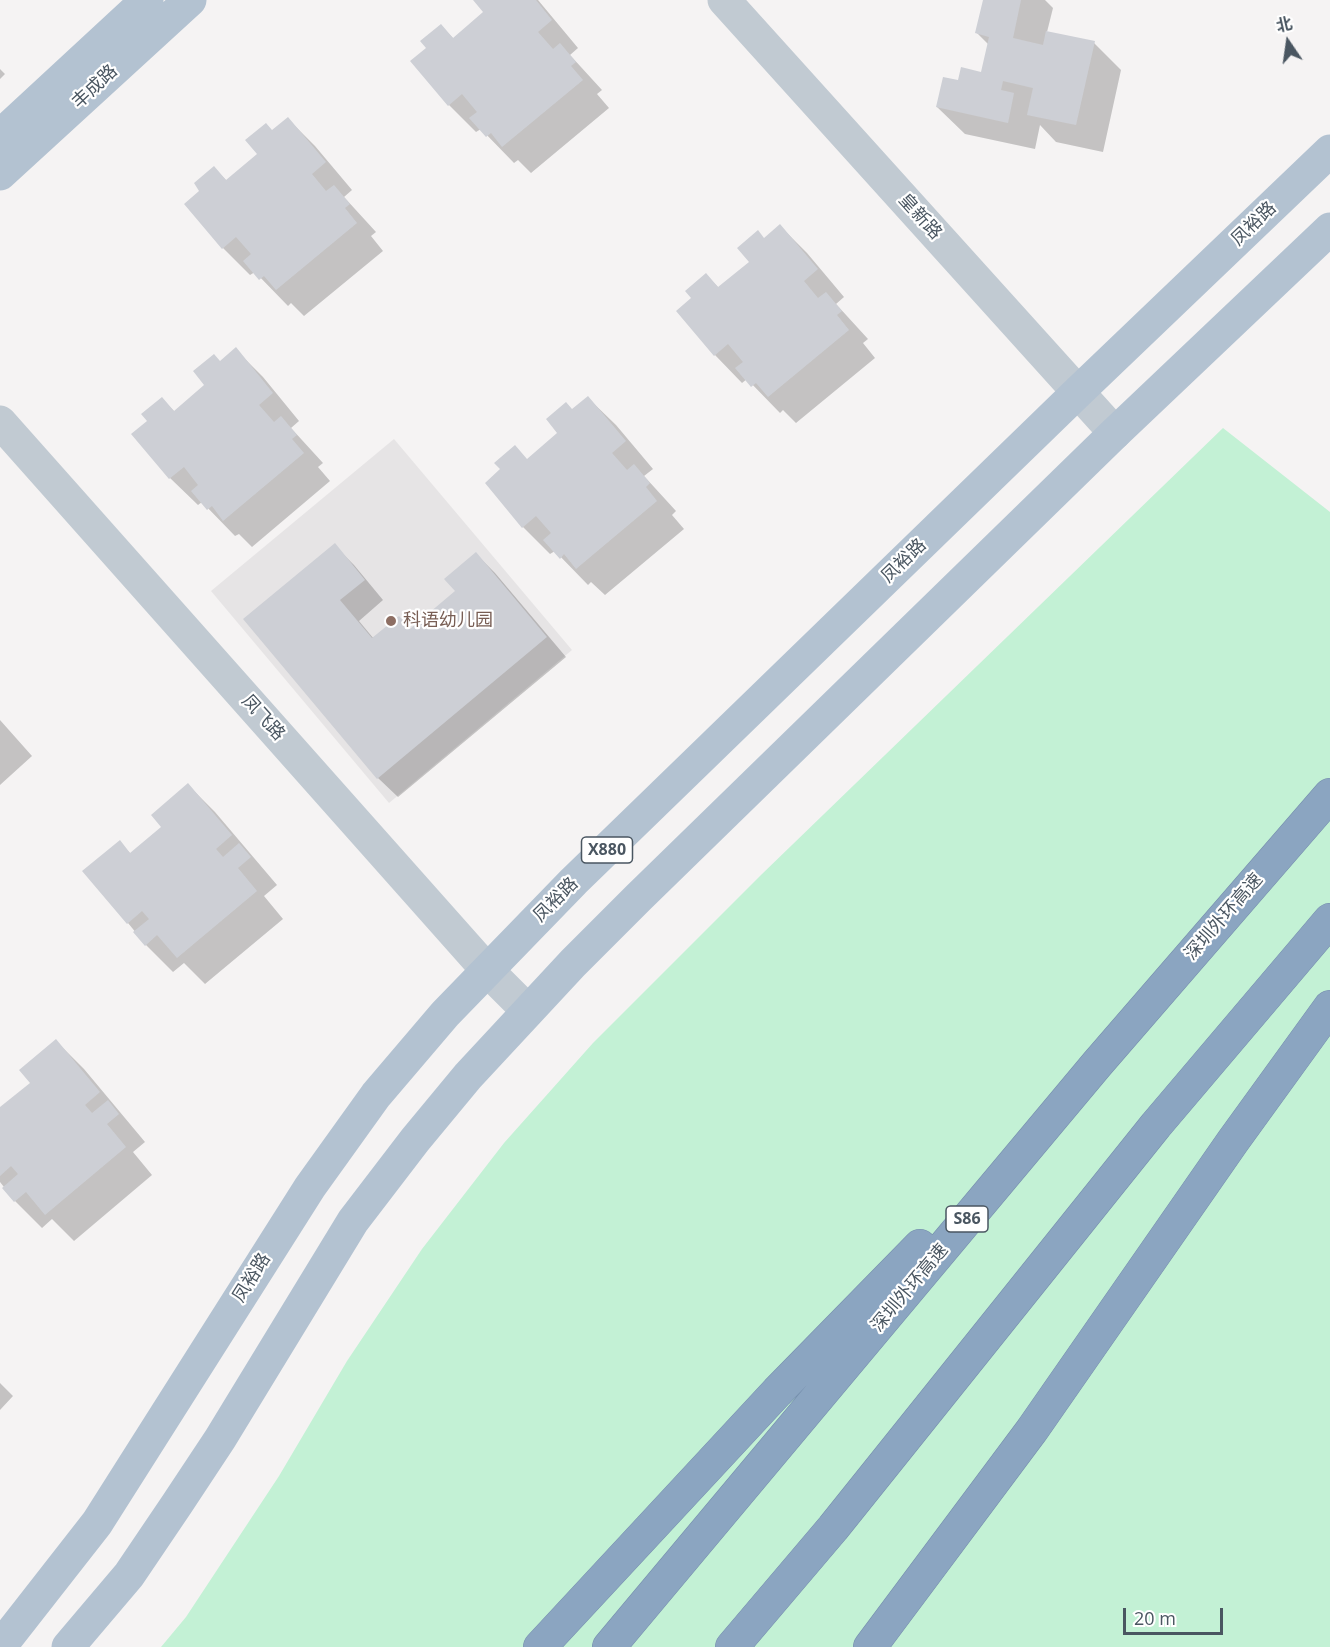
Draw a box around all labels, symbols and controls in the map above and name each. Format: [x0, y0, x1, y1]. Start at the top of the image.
north arrow [1258, 12, 1318, 72]
text: 北 [1274, 12, 1294, 37]
street label: 丰成路 [68, 61, 122, 113]
street label: 皇新路 [894, 190, 946, 244]
street label: 凤裕路 [1227, 197, 1281, 251]
street label: 凤裕路 [877, 534, 931, 588]
place label: 科语幼儿园 [403, 610, 493, 632]
marker: 科语幼儿园 [384, 614, 398, 628]
street label: 凤飞路 [237, 691, 289, 745]
road number: X880 [582, 837, 632, 863]
street label: 深圳外环高速 [1180, 869, 1268, 965]
street label: 凤裕路 [529, 873, 583, 927]
road number: S86 [946, 1206, 988, 1232]
street label: 深圳外环高速 [867, 1240, 953, 1336]
street label: 凤裕路 [229, 1249, 275, 1307]
scale bar [1126, 1596, 1226, 1634]
text: 20 m [1134, 1606, 1176, 1630]

